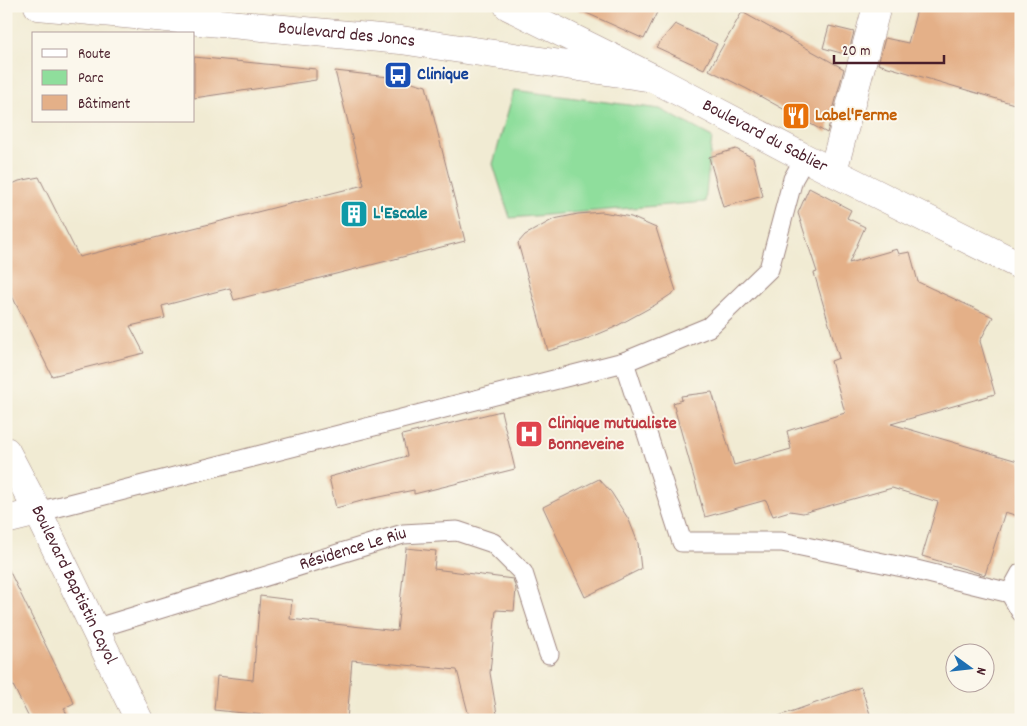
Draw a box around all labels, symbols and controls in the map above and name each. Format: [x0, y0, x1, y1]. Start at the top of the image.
street label: Boulevard des Joncs [277, 16, 417, 54]
legend [32, 32, 195, 122]
scale bar [834, 32, 944, 64]
text: 20 m [842, 41, 870, 63]
text: Route [78, 44, 111, 66]
bus stop icon: Clinique [383, 60, 413, 90]
place label: Clinique [417, 63, 469, 88]
text: Parc [78, 68, 103, 90]
street label: Boulevard du Sablier [697, 93, 832, 180]
text: Bâtiment [78, 94, 131, 116]
restaurant icon: Label'Ferme [781, 101, 811, 131]
place label: Label'Ferme [815, 104, 897, 129]
building icon: L'Escale [339, 199, 369, 229]
place label: L'Escale [373, 202, 428, 227]
place label: Clinique mutualiste Bonneveine [548, 412, 677, 458]
hospital icon: Clinique mutualiste Bonneveine [514, 419, 544, 449]
street label: Boulevard Baptistin Cayol [24, 501, 123, 669]
street label: Résidence Le Riu [296, 521, 410, 578]
north arrow [944, 644, 994, 694]
text: N [970, 665, 991, 677]

